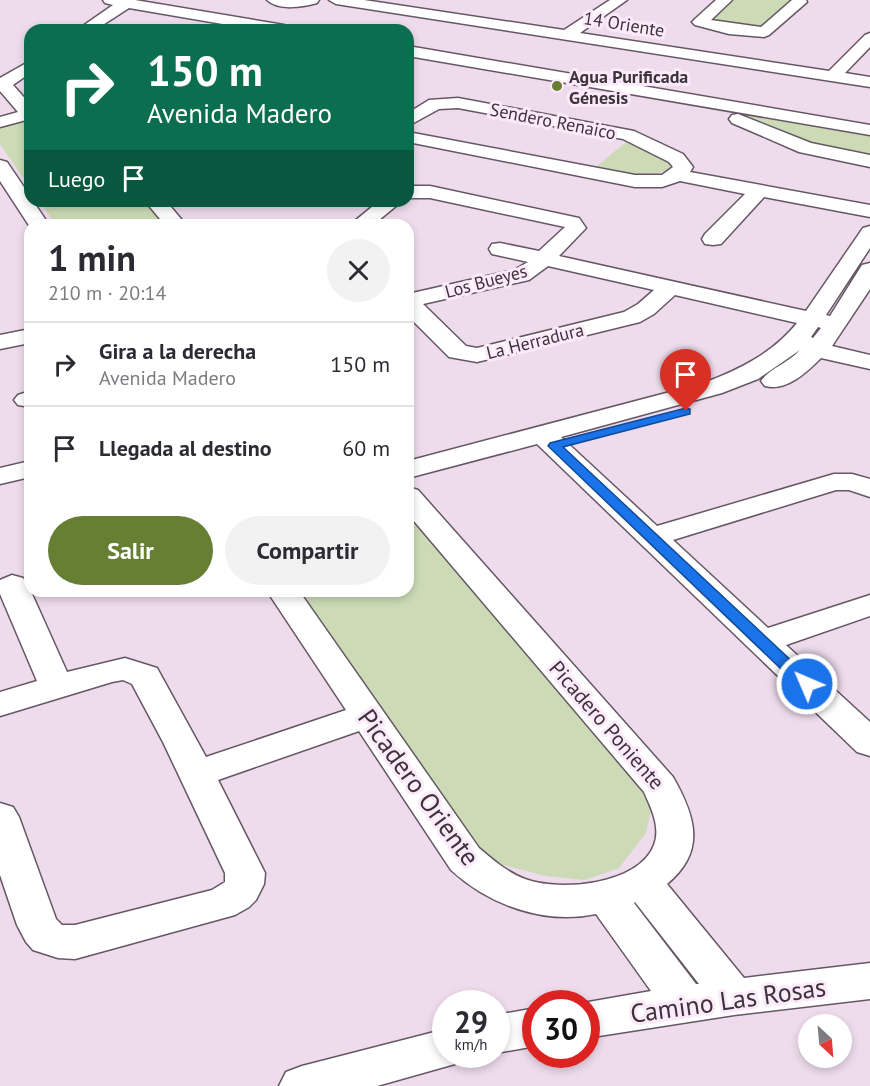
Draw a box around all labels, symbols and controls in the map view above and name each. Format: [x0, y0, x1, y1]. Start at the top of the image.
street label: 14 Oriente [582, 6, 666, 42]
text: 150 m [147, 43, 263, 98]
icon: right [48, 48, 126, 126]
place label: Agua Purificada Génesis [569, 65, 688, 109]
marker: Agua Purificada Génesis [550, 79, 564, 93]
text: Avenida Madero [147, 96, 332, 130]
street label: Sendero Renaico [488, 98, 618, 144]
icon: arrive [117, 162, 150, 195]
text: Luego [48, 165, 105, 193]
text: 1 min [48, 234, 136, 281]
button: close [327, 239, 390, 302]
street label: Los Bueyes [442, 259, 530, 303]
text: 210 m · 20:14 [48, 280, 166, 306]
street label: La Herradura [484, 318, 586, 364]
text: Gira a la derecha [99, 337, 256, 365]
icon: right [48, 348, 81, 381]
pin [660, 349, 711, 411]
text: 150 m [330, 350, 390, 378]
icon: arrive [669, 358, 702, 391]
text: Avenida Madero [99, 365, 236, 391]
icon: arrive [48, 432, 81, 465]
text: Llegada al destino [99, 434, 272, 462]
text: 60 m [342, 434, 390, 462]
button: Salir [48, 516, 213, 585]
button: Compartir [225, 516, 390, 585]
position arrow [775, 652, 839, 716]
street label: Picadero Poniente [544, 655, 670, 795]
street label: Picadero Oriente [351, 702, 487, 872]
street label: Camino Las Rosas [628, 970, 828, 1030]
speed limit sign: 30 [522, 990, 600, 1068]
text: 29 [454, 1002, 488, 1041]
north arrow [798, 1014, 852, 1068]
map controls [798, 1014, 852, 1068]
text: km/h [455, 1035, 487, 1054]

